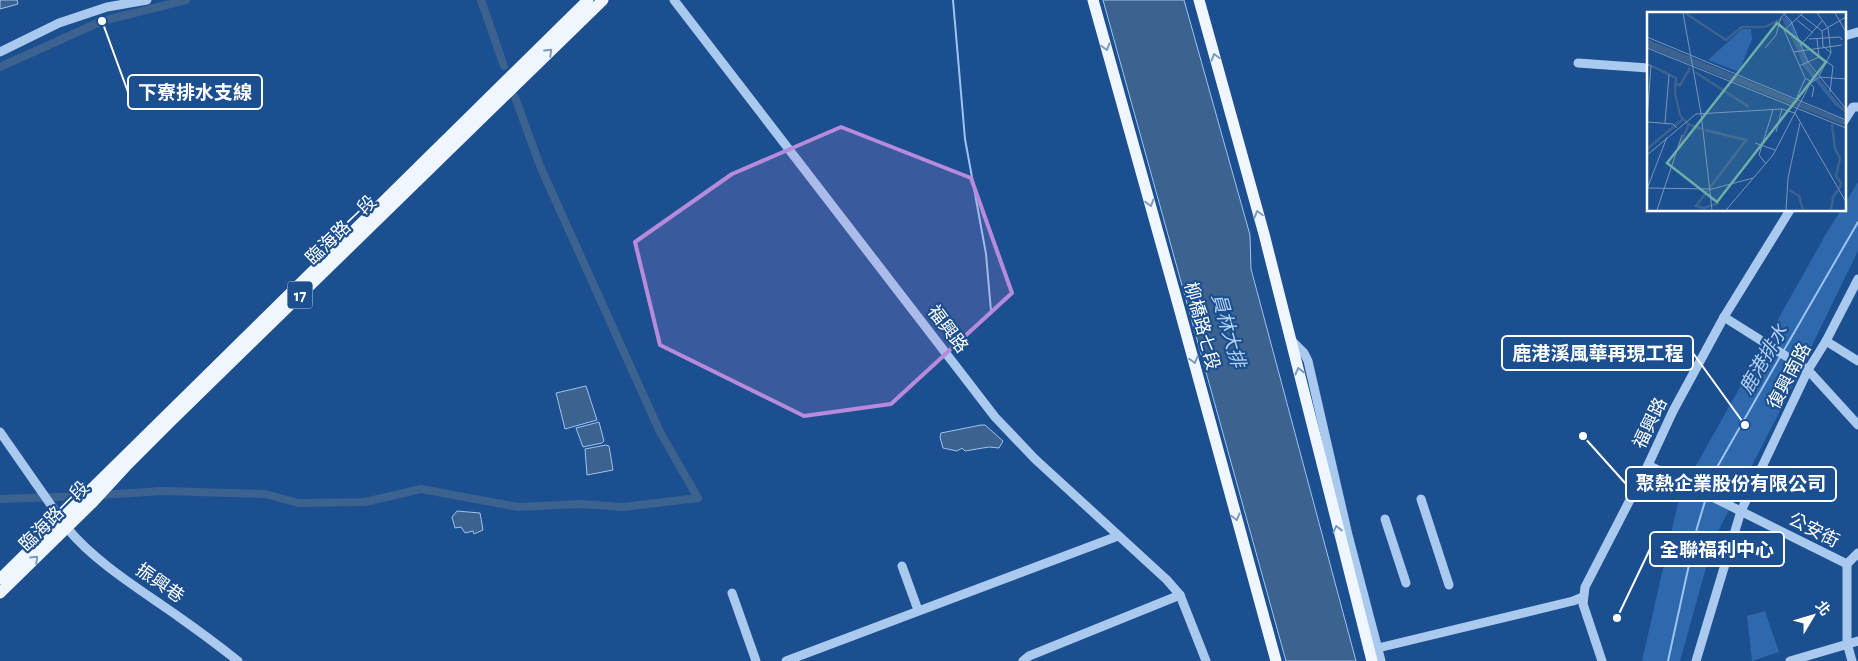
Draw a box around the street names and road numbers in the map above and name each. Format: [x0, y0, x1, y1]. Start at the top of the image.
street label: 臨海路一段 [302, 192, 380, 268]
street label: 柳橋路七段 [1181, 280, 1223, 372]
road number: 17 [288, 282, 312, 308]
street label: 福興路 [924, 301, 972, 357]
street label: 復興南路 [1763, 340, 1815, 412]
street label: 福興路 [1629, 394, 1671, 452]
street label: 臨海路一段 [15, 477, 93, 555]
street label: 公安街 [1785, 509, 1843, 551]
street label: 振興巷 [132, 559, 188, 607]

